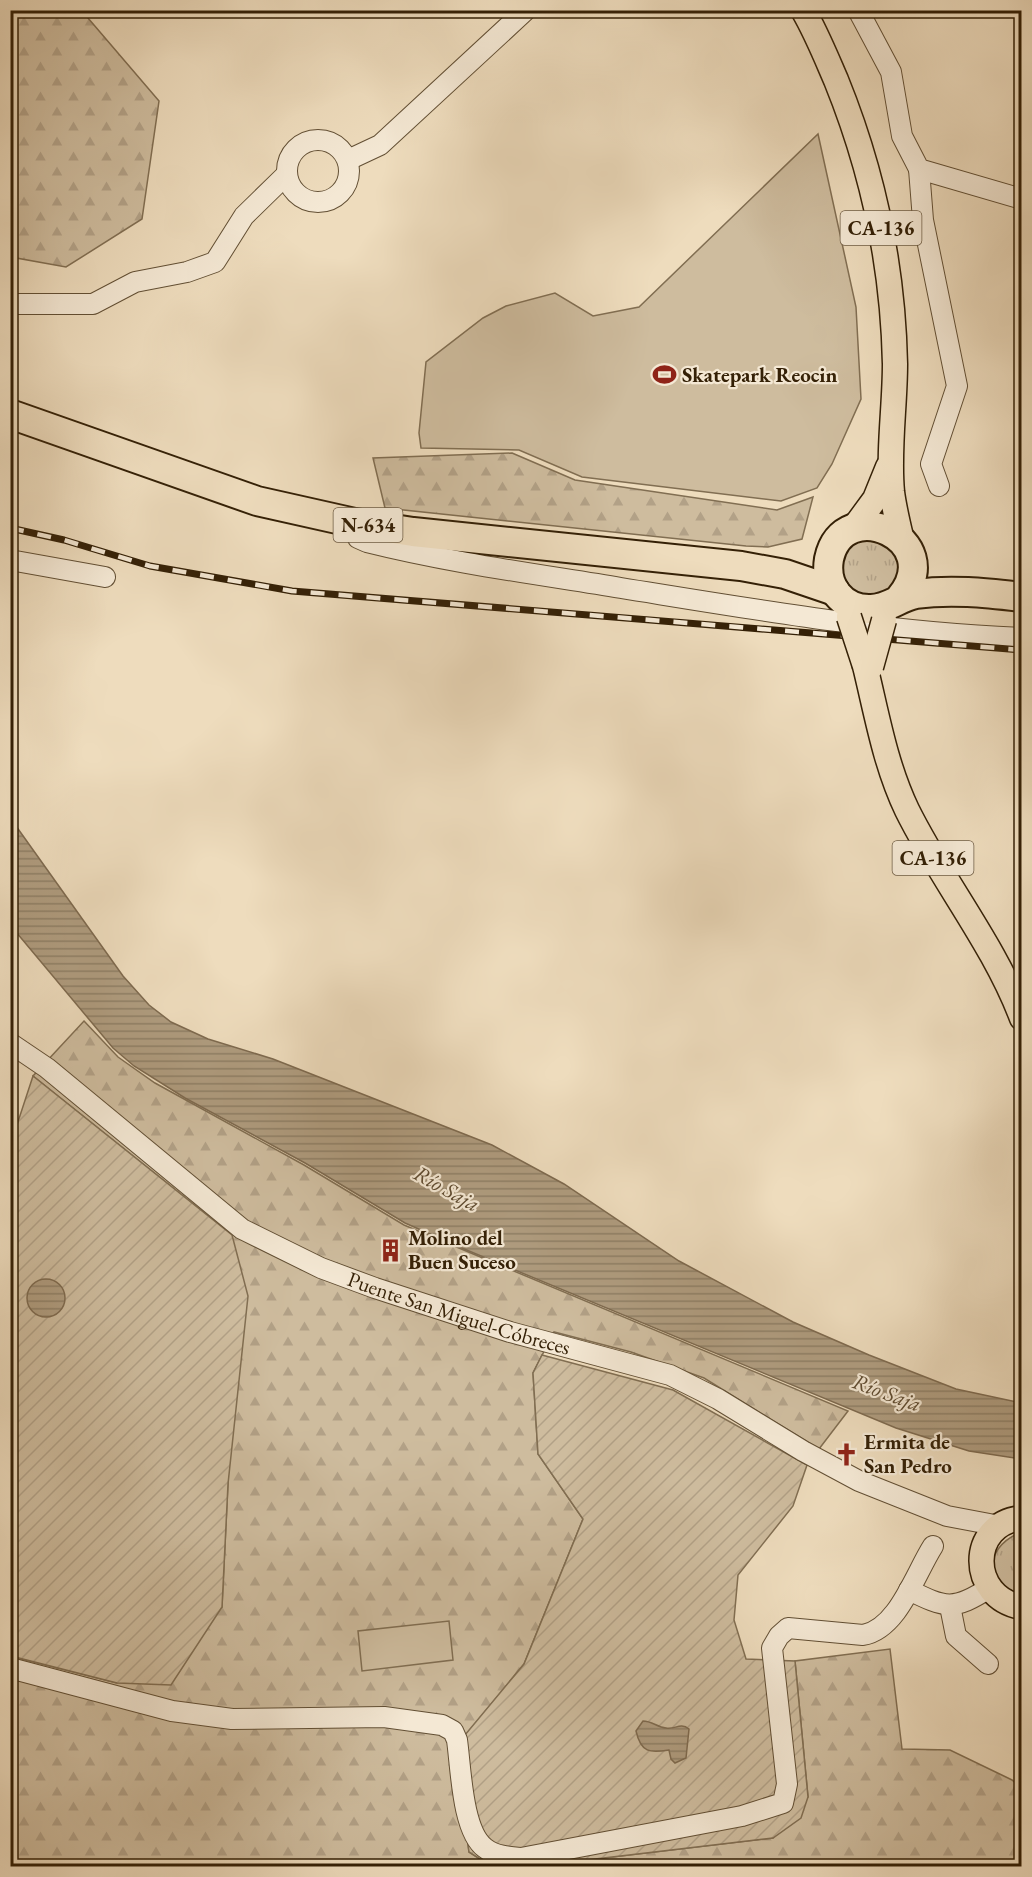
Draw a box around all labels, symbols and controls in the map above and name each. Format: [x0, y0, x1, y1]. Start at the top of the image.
road number: CA-136 [840, 211, 922, 245]
place label: Skatepark Reocin [682, 361, 838, 388]
sports icon: Skatepark Reocin [651, 362, 677, 388]
road number: N-634 [334, 508, 403, 542]
road number: CA-136 [892, 841, 974, 875]
water label: Río Saja [409, 1159, 485, 1218]
place label: Molino del Buen Suceso [408, 1224, 516, 1275]
building icon: Molino del Buen Suceso [377, 1237, 403, 1263]
street label: Puente San Miguel-Cóbreces [344, 1265, 574, 1361]
water label: Río Saja [848, 1367, 925, 1418]
place label: Ermita de San Pedro [864, 1428, 952, 1479]
church icon: Ermita de San Pedro [833, 1441, 859, 1467]

